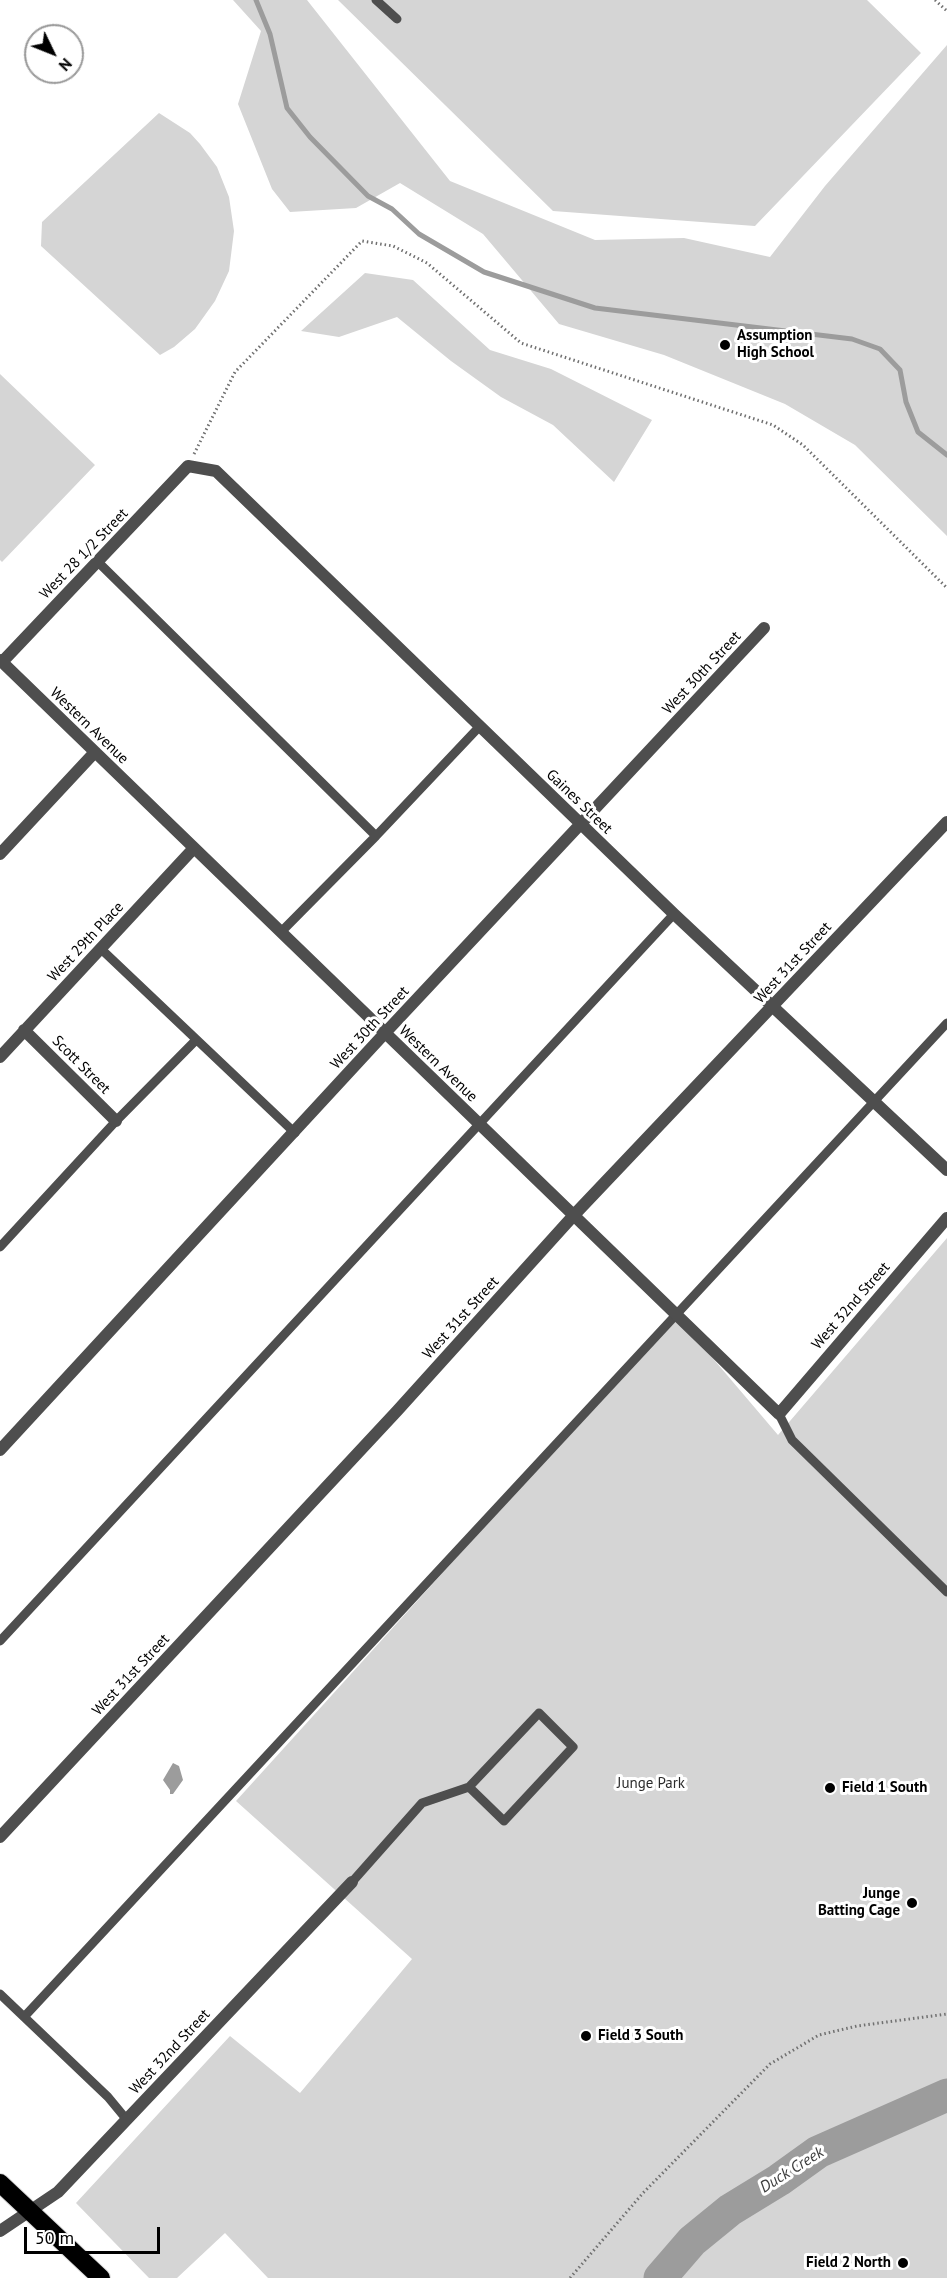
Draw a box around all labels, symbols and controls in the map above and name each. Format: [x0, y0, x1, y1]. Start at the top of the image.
north arrow [24, 24, 84, 84]
text: N [55, 54, 77, 76]
place label: Assumption High School [737, 327, 814, 362]
marker: Assumption High School [718, 338, 732, 352]
street label: West 28 1/2 Street [36, 505, 132, 603]
street label: West 30th Street [659, 628, 745, 718]
street label: Western Avenue [46, 684, 132, 768]
street label: Gaines Street [542, 766, 616, 838]
street label: West 29th Place [44, 898, 128, 986]
street label: West 31st Street [751, 919, 835, 1007]
street label: West 30th Street [327, 983, 413, 1073]
street label: Western Avenue [395, 1022, 481, 1106]
street label: Scott Street [48, 1032, 114, 1098]
street label: West 32nd Street [808, 1259, 894, 1353]
street label: West 31st Street [419, 1273, 503, 1363]
street label: West 31st Street [89, 1631, 173, 1719]
park label: Junge Park [617, 1775, 685, 1793]
place label: Field 1 South [842, 1779, 927, 1797]
marker: Field 1 South [823, 1781, 837, 1795]
place label: Junge Batting Cage [818, 1885, 900, 1920]
marker: Junge Batting Cage [905, 1896, 919, 1910]
street label: West 32nd Street [126, 2006, 214, 2098]
place label: Field 3 South [598, 2027, 683, 2045]
marker: Field 3 South [579, 2029, 593, 2043]
water label: Duck Creek [756, 2143, 828, 2197]
scale bar [27, 2215, 164, 2253]
text: 50 m [35, 2226, 74, 2249]
place label: Field 2 North [806, 2254, 891, 2272]
marker: Field 2 North [896, 2256, 910, 2270]

